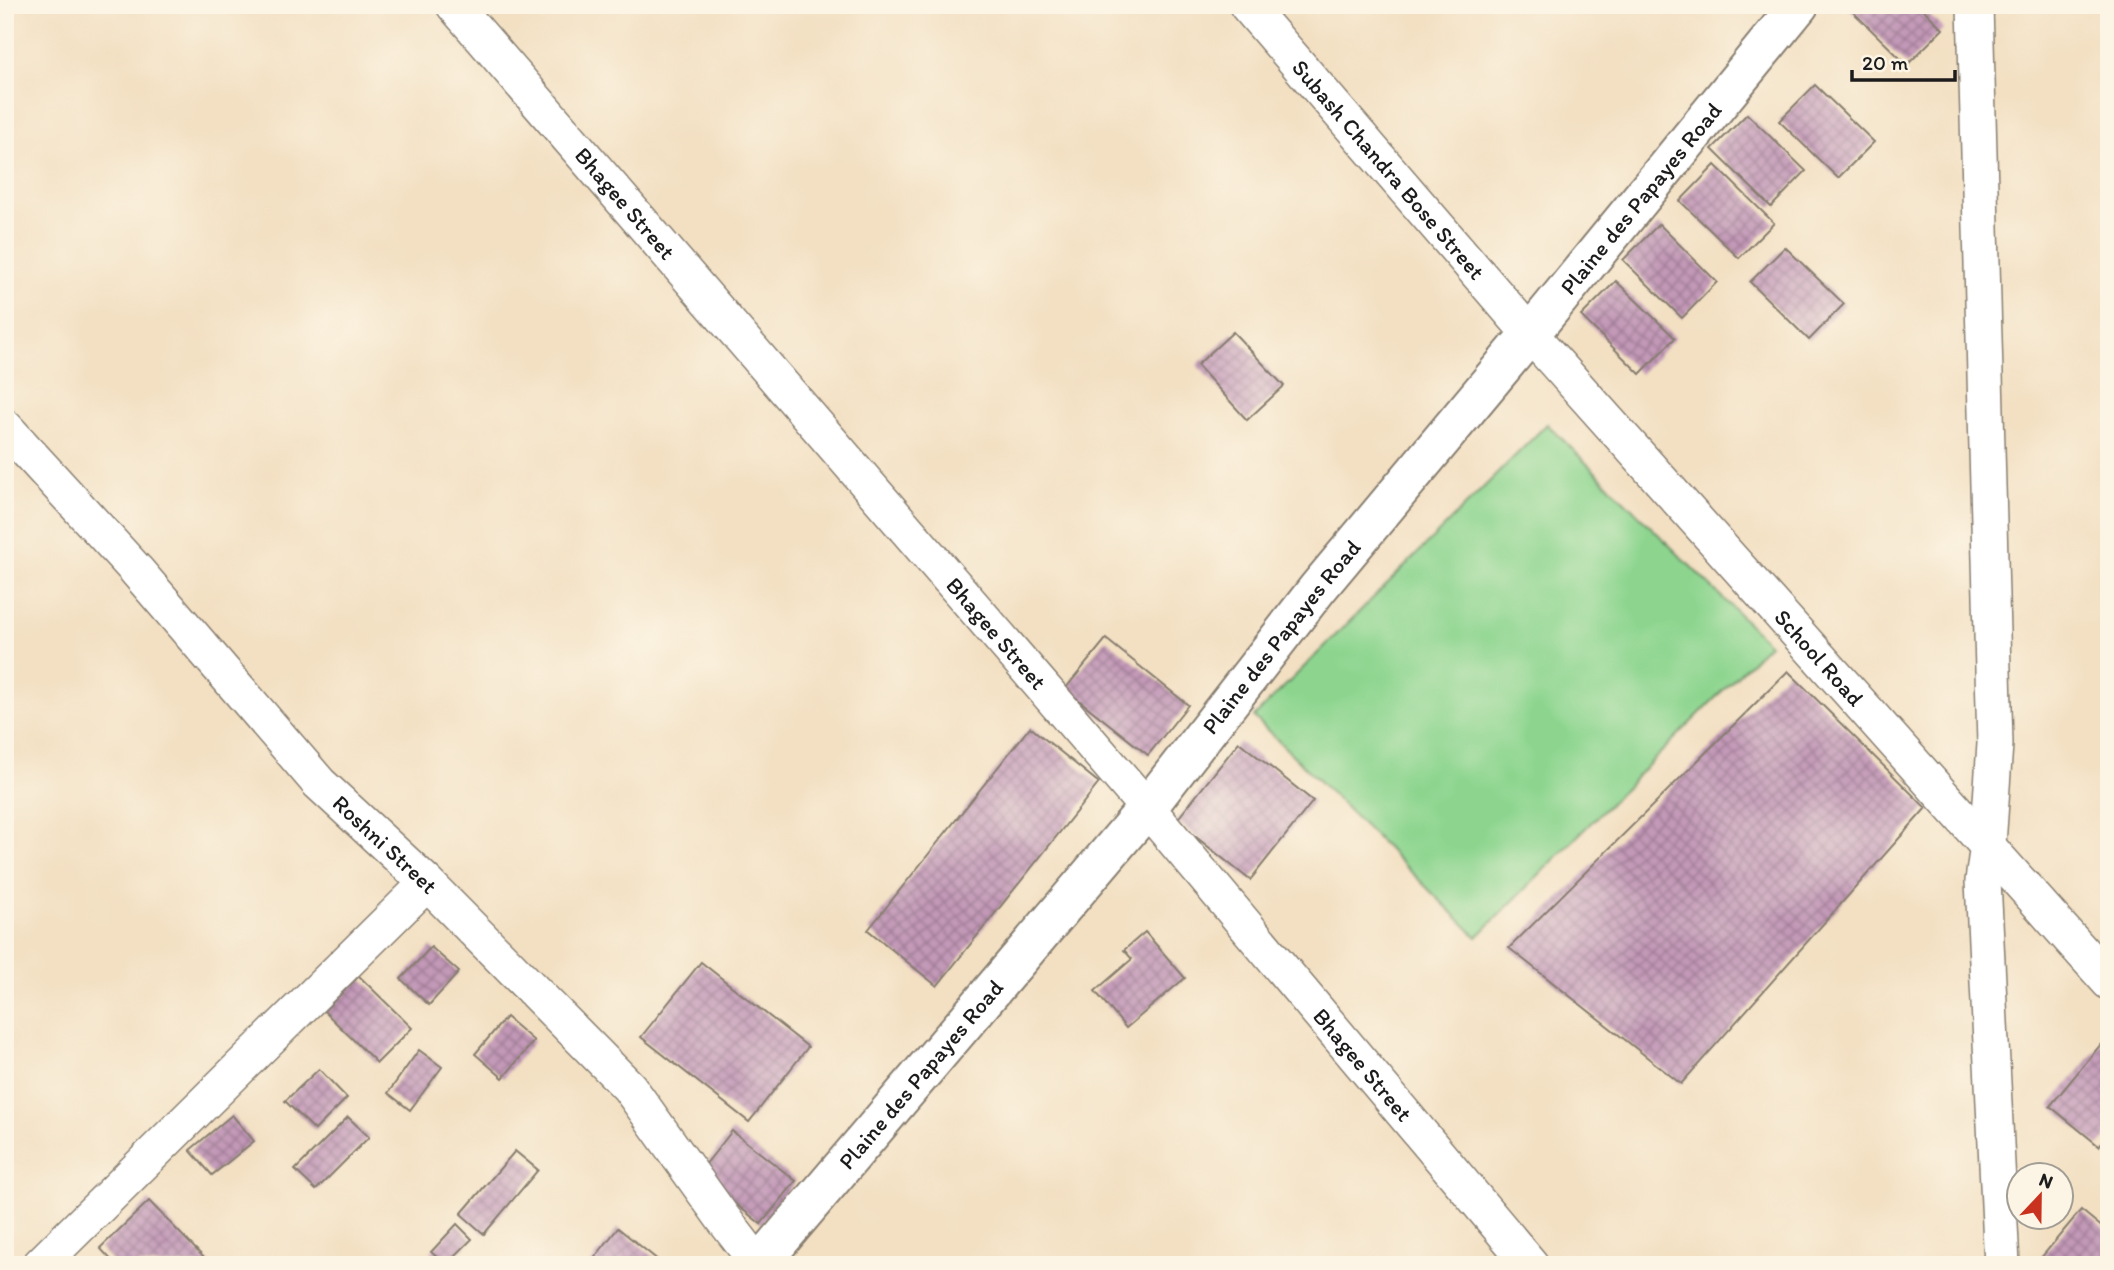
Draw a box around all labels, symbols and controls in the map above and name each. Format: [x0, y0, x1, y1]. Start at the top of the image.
scale bar [1852, 38, 1955, 82]
text: 20 m [1862, 50, 1909, 75]
street label: Subash Chandra Bose Street [1286, 54, 1491, 286]
street label: Plaine des Papayes Road [1554, 97, 1728, 300]
street label: Bhagee Street [569, 141, 682, 266]
street label: Plaine des Papayes Road [1196, 534, 1366, 740]
street label: Bhagee Street [940, 571, 1053, 696]
street label: School Road [1768, 603, 1870, 712]
street label: Roshni Street [327, 789, 444, 900]
street label: Plaine des Papayes Road [832, 974, 1009, 1175]
street label: Bhagee Street [1307, 1002, 1419, 1127]
north arrow [2006, 1162, 2076, 1232]
text: N [2036, 1168, 2056, 1194]

